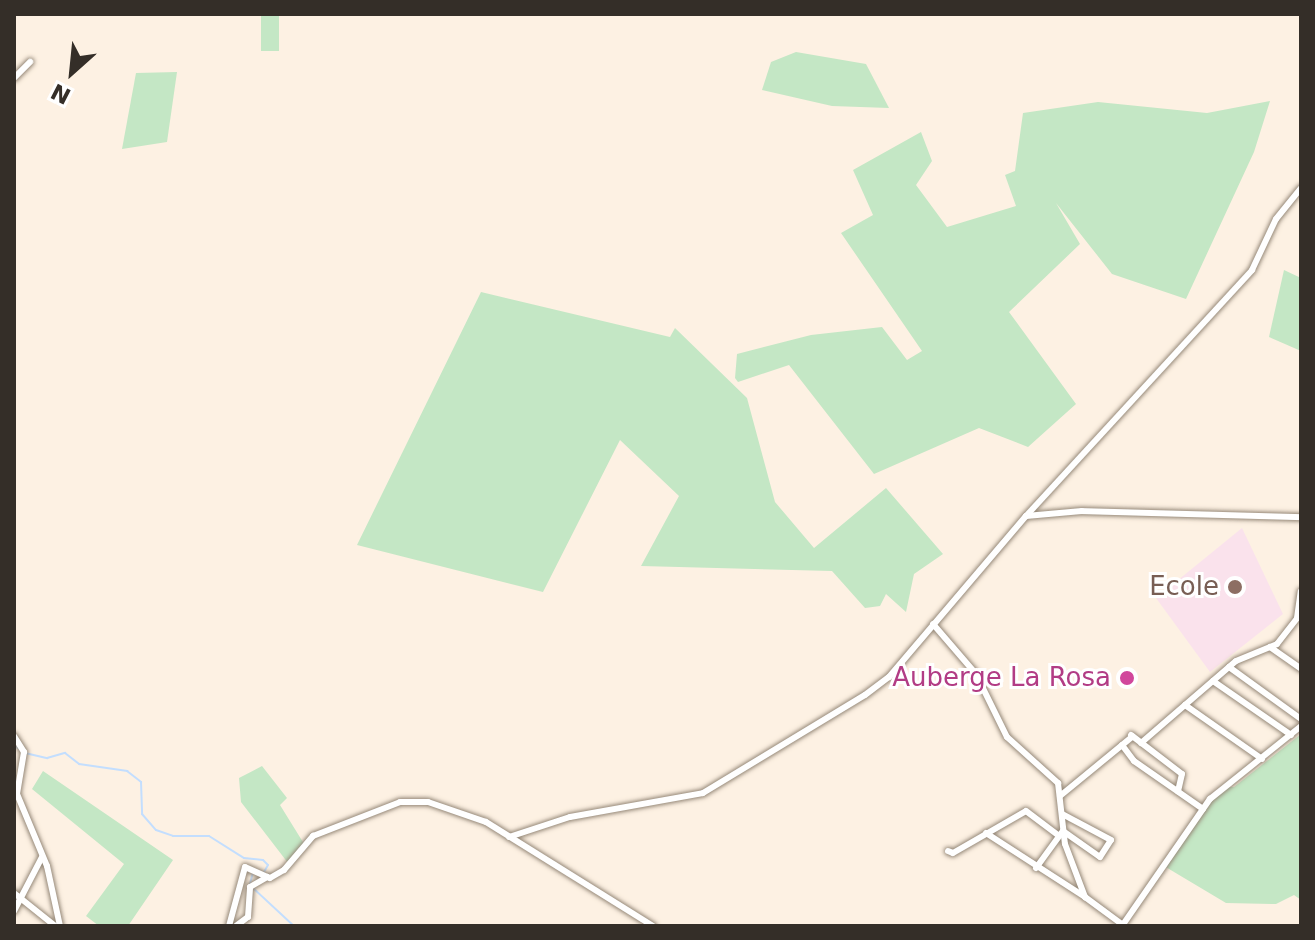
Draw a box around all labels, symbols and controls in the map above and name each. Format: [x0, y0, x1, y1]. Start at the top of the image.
north arrow [32, 32, 112, 112]
text: N [47, 79, 75, 109]
place label: Ecole [1149, 571, 1219, 603]
marker: Ecole [1226, 578, 1244, 596]
place label: Auberge La Rosa [892, 662, 1111, 694]
marker: Auberge La Rosa [1118, 669, 1136, 687]

